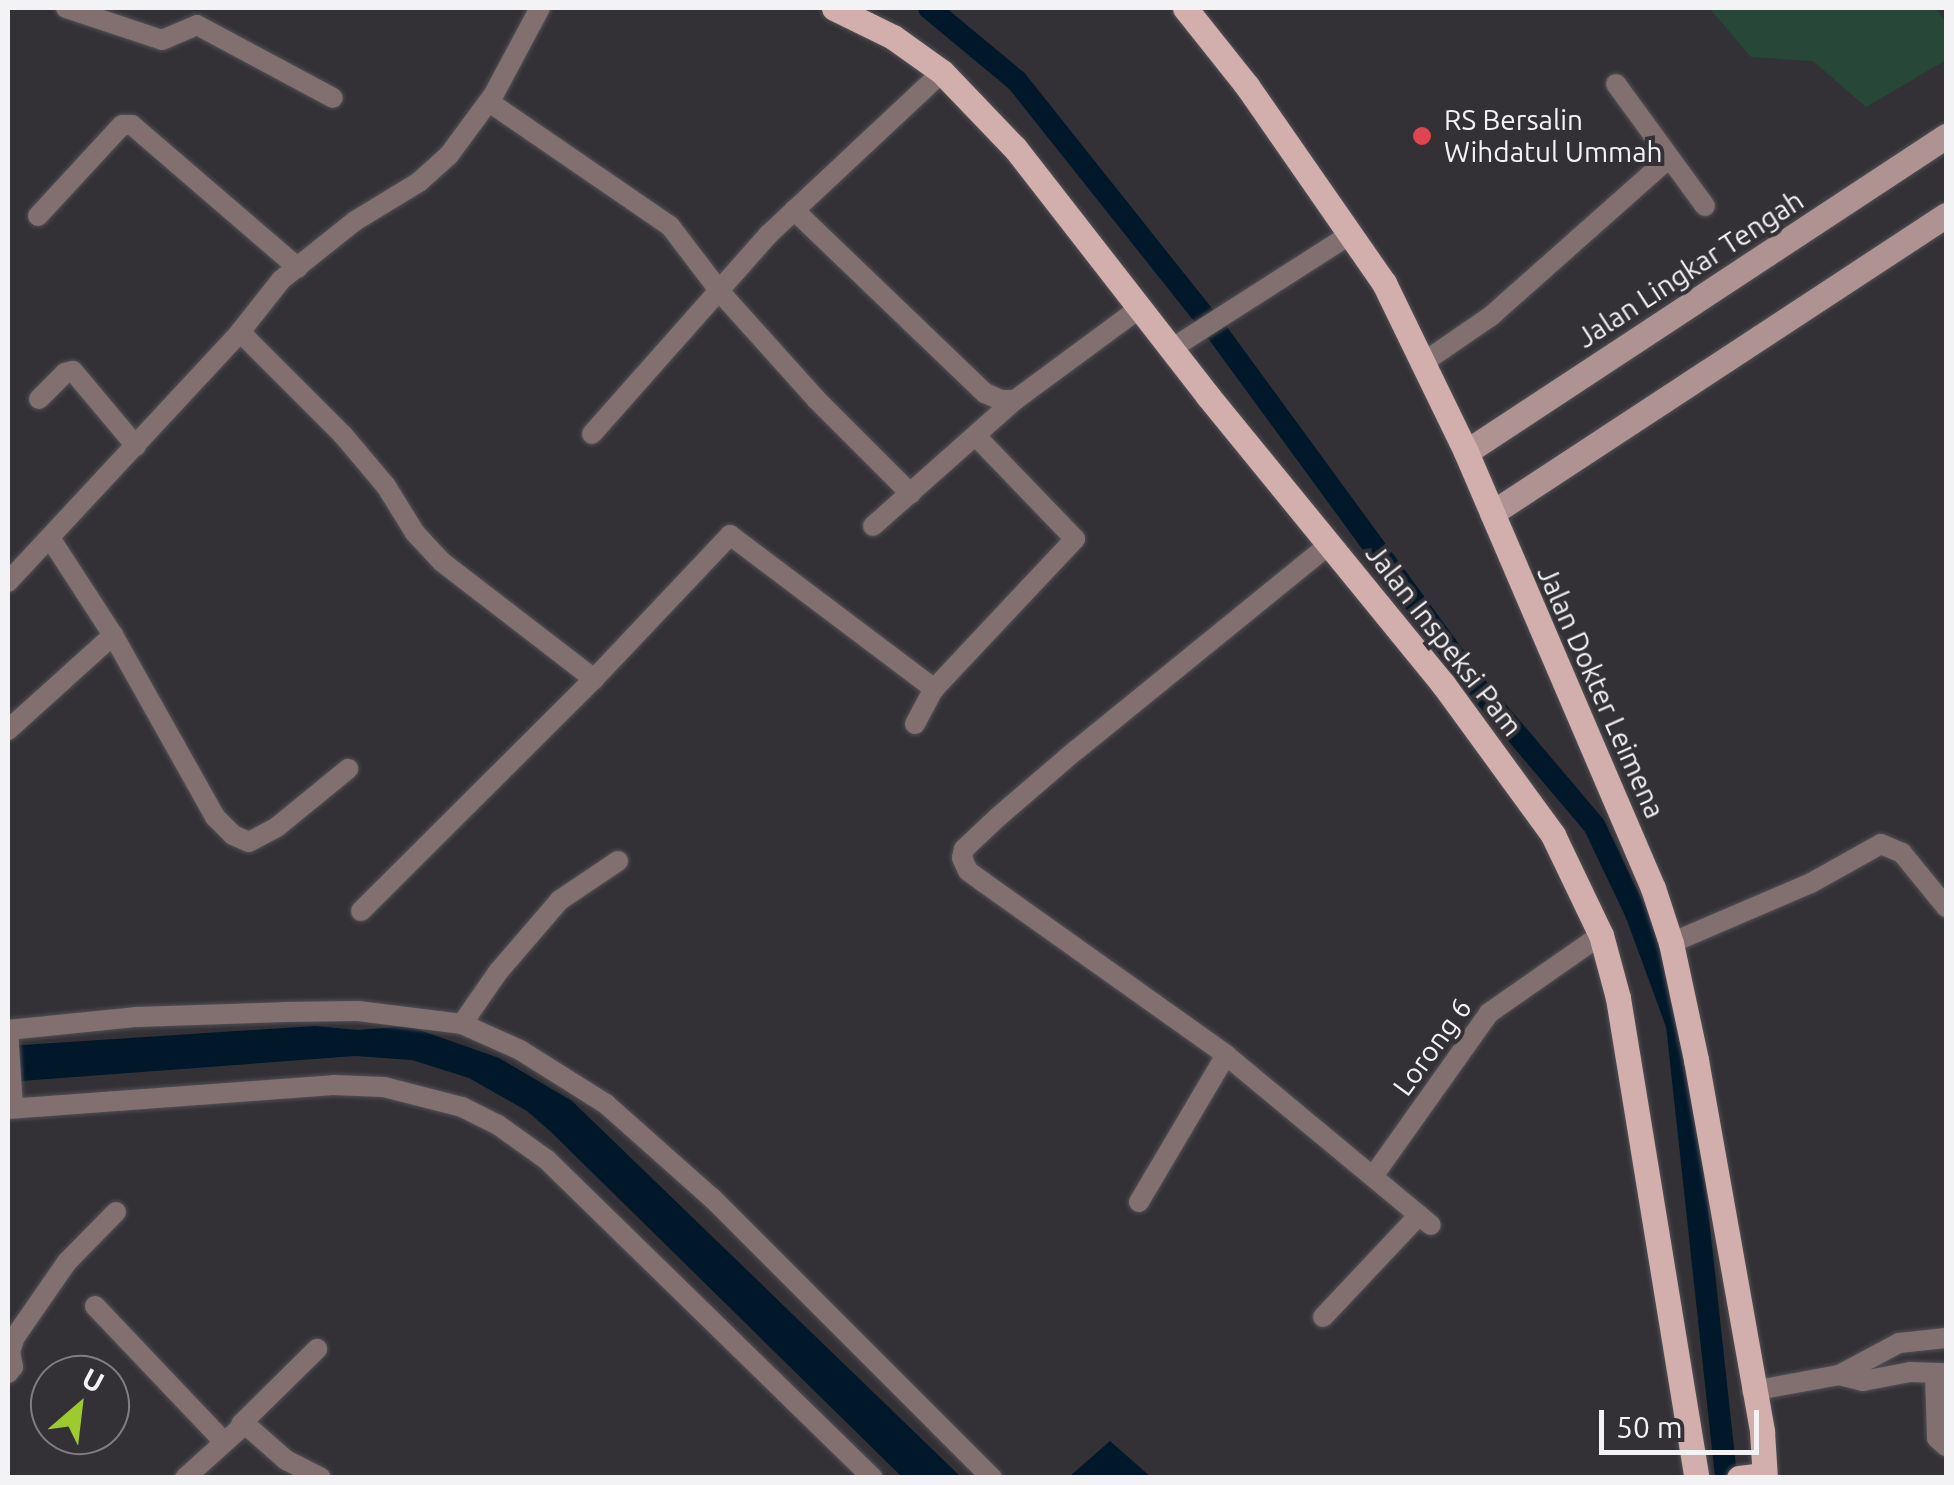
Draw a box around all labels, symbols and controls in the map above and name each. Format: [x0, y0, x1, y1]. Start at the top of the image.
place label: RS Bersalin Wihdatul Ummah [1444, 103, 1663, 169]
marker: RS Bersalin Wihdatul Ummah [1409, 123, 1435, 149]
street label: Jalan Lingkar Tengah [1570, 183, 1810, 355]
street label: Jalan Inspeksi Pam [1359, 537, 1529, 743]
street label: Jalan Dokter Leimena [1530, 561, 1672, 823]
street label: Lorong 6 [1386, 992, 1478, 1102]
north arrow [30, 1355, 130, 1455]
text: U [77, 1362, 109, 1398]
scale bar [1604, 1390, 1764, 1452]
text: 50 m [1616, 1410, 1683, 1444]

